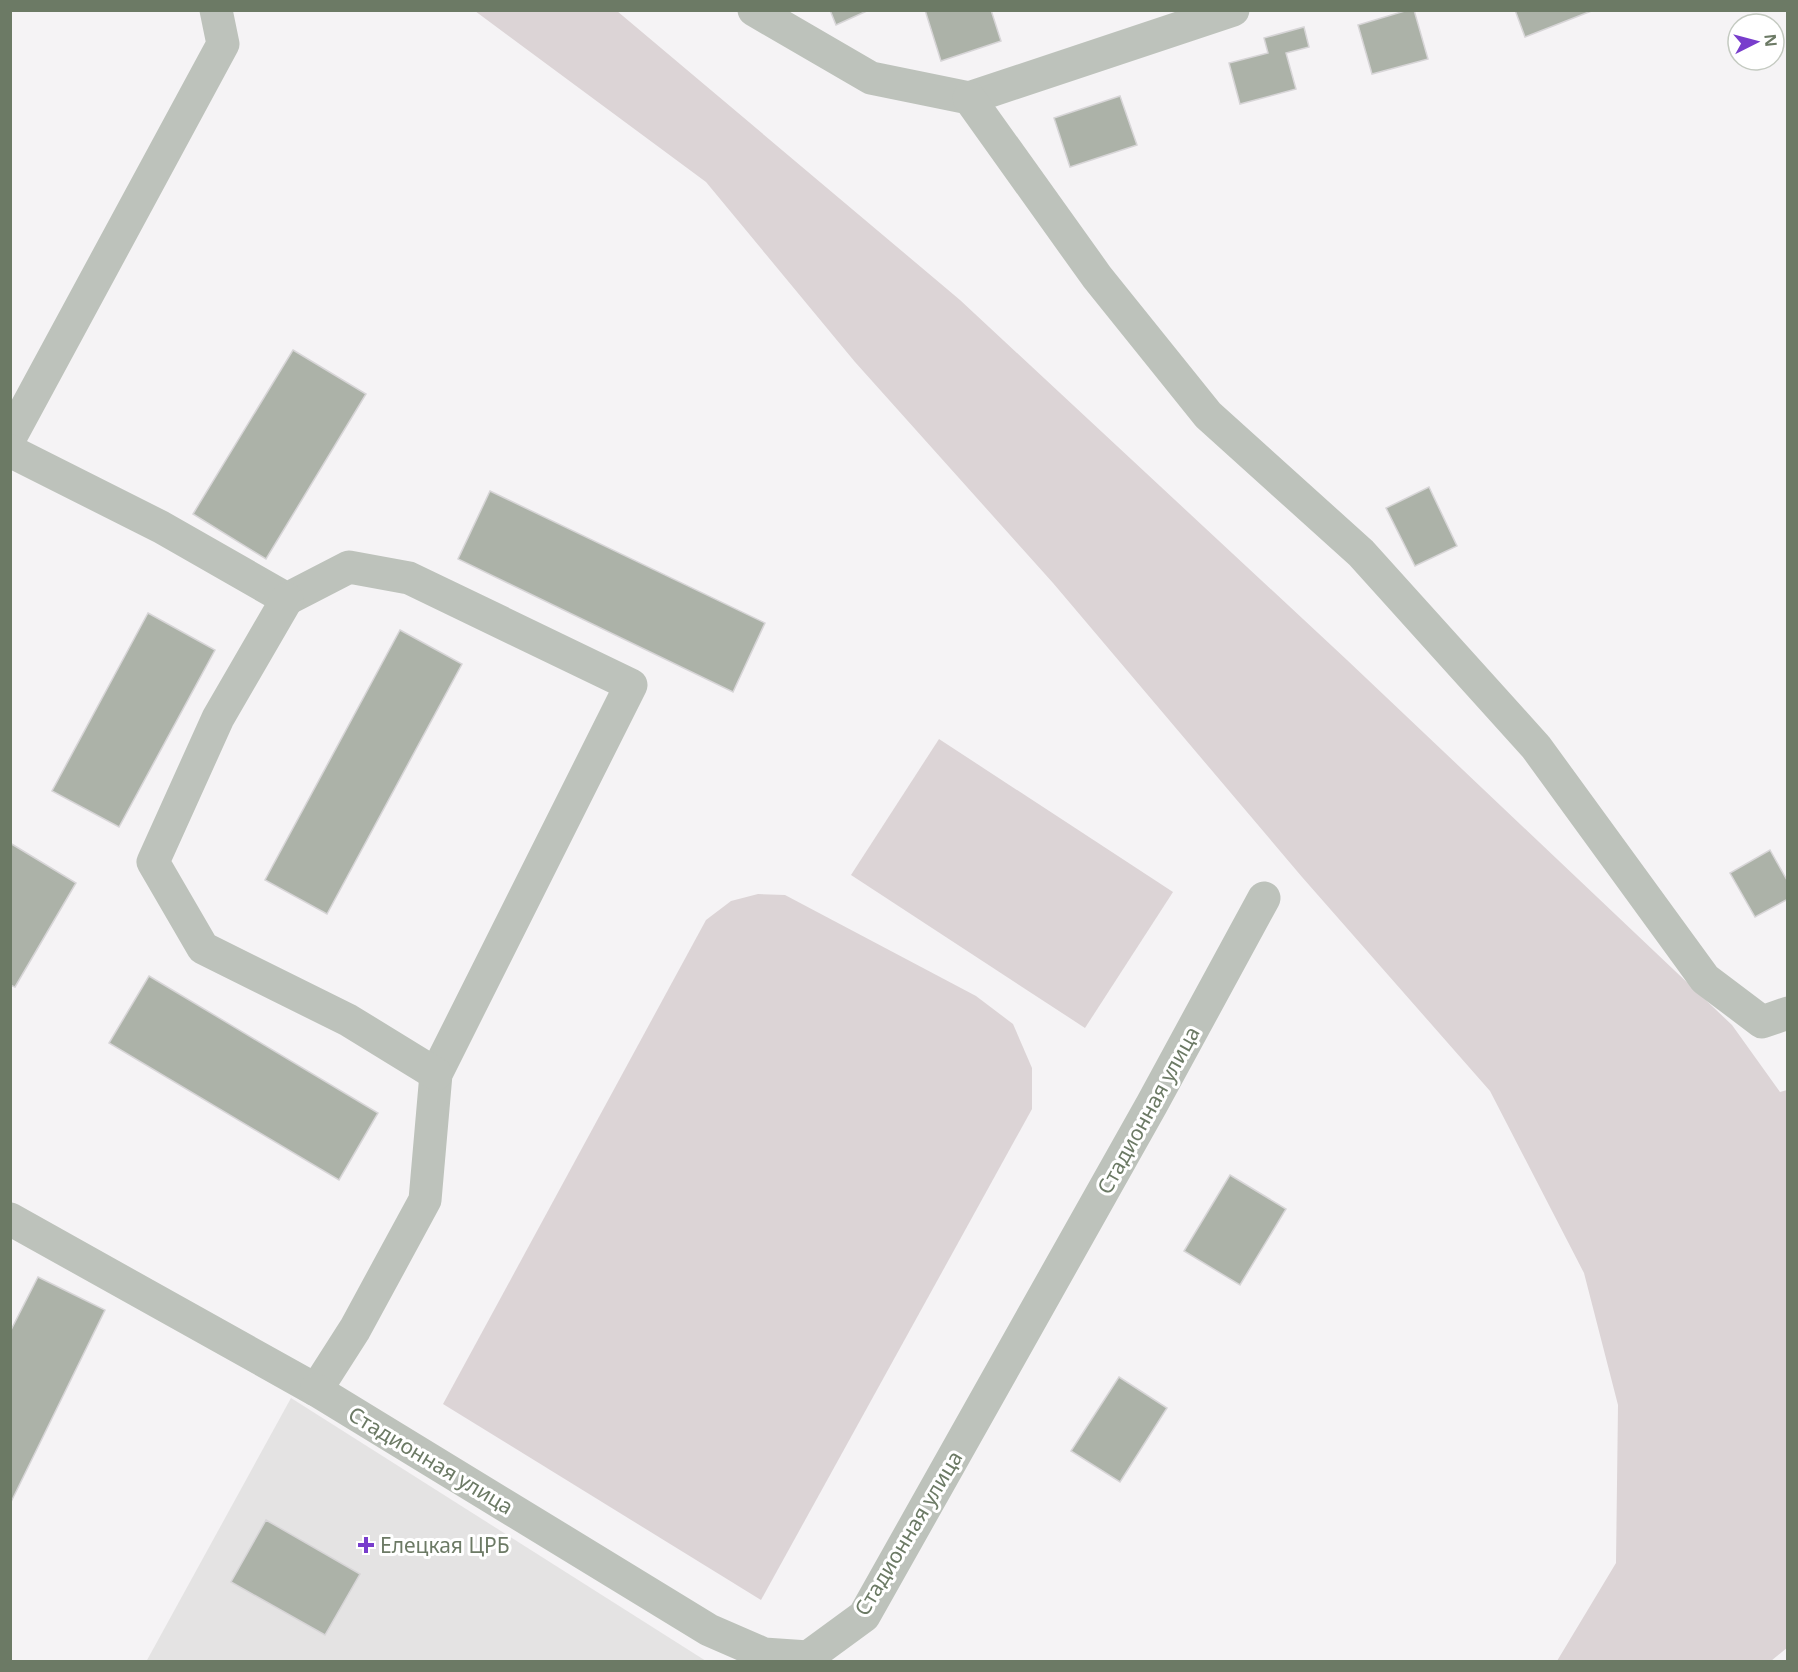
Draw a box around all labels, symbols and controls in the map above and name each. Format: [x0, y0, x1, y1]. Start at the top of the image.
north arrow [1726, 12, 1786, 72]
text: N [1759, 33, 1783, 48]
street label: Стадионная улица [1090, 1021, 1206, 1199]
street label: Стадионная улица [343, 1400, 519, 1520]
street label: Стадионная улица [848, 1445, 968, 1621]
place label: Елецкая ЦРБ [380, 1531, 510, 1559]
marker: Елецкая ЦРБ [357, 1536, 375, 1554]

